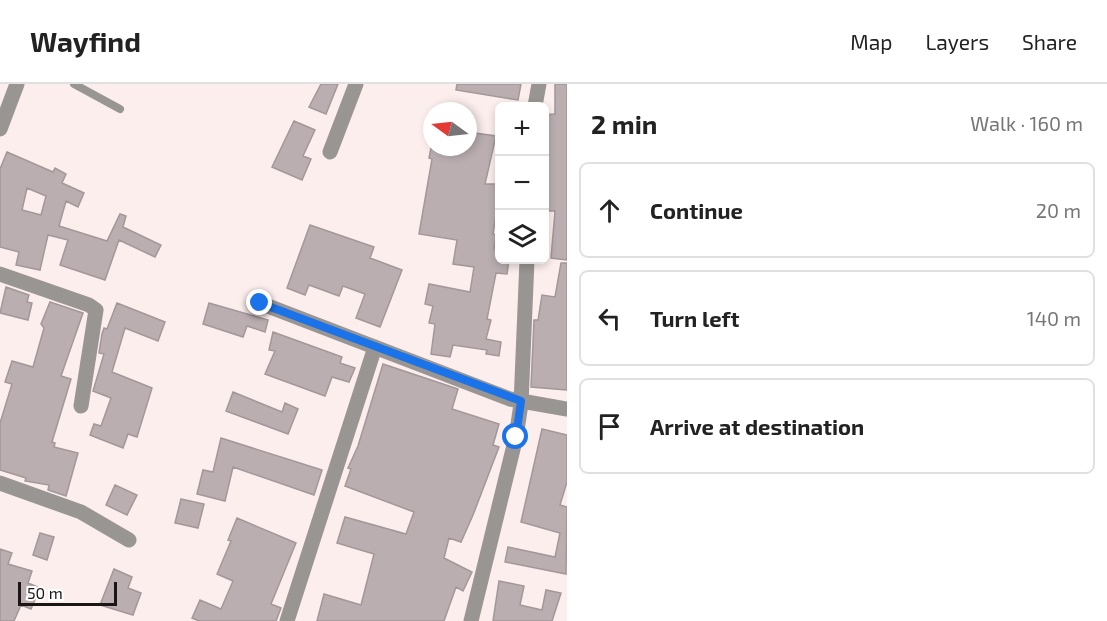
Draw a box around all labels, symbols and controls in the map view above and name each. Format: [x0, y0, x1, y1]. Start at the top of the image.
text: Wayfind [30, 24, 141, 58]
text: Map [850, 29, 892, 54]
text: Layers [925, 29, 989, 54]
text: Share [1022, 29, 1077, 54]
north arrow [423, 102, 477, 156]
map controls [495, 102, 549, 264]
button: + [495, 102, 549, 156]
text: 2 min [591, 108, 657, 139]
text: Walk · 160 m [970, 111, 1083, 135]
button: − [495, 156, 549, 210]
icon: ahead [593, 194, 626, 227]
text: Continue [650, 197, 743, 223]
text: 20 m [1036, 198, 1081, 222]
button: layers [495, 210, 549, 264]
route end [246, 289, 272, 315]
icon: left [593, 302, 626, 335]
text: Turn left [650, 305, 739, 331]
text: 140 m [1027, 306, 1081, 330]
icon: arrive [593, 410, 626, 443]
text: Arrive at destination [650, 413, 864, 439]
route start [502, 423, 528, 449]
scale bar [18, 579, 117, 606]
text: 50 m [27, 583, 63, 602]

